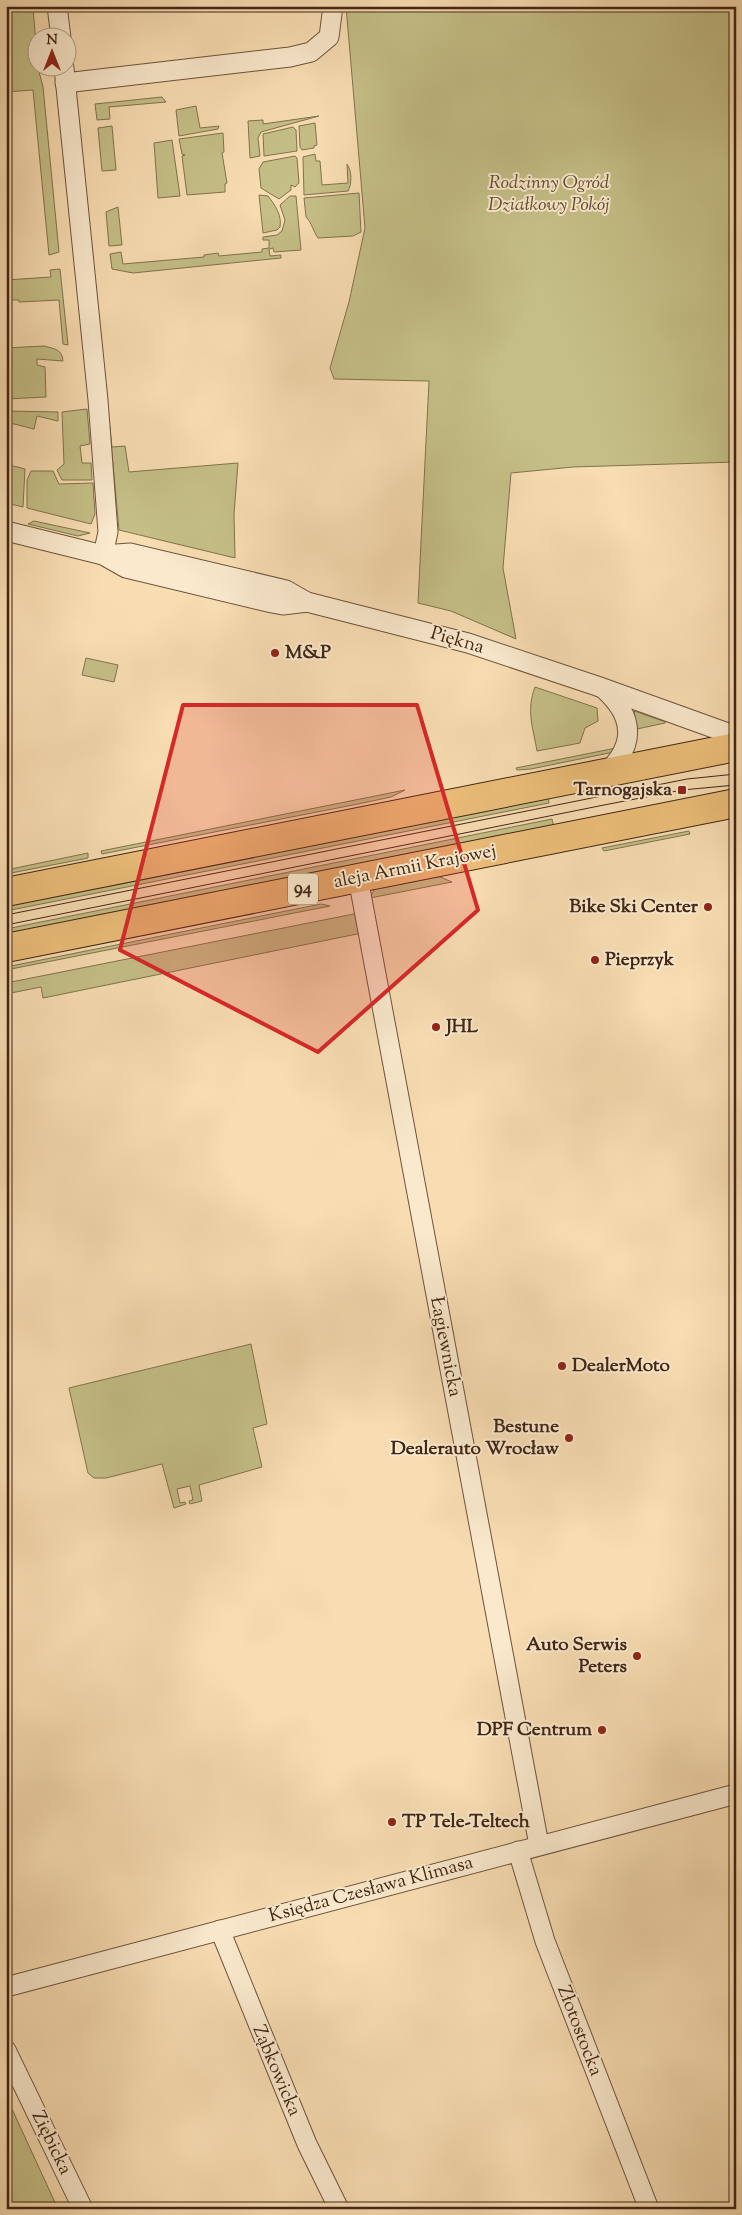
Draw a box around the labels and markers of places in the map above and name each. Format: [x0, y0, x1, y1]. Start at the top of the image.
place label: M&P [285, 640, 331, 667]
marker: M&P [269, 647, 281, 659]
place label: Tarnogajska [574, 777, 672, 804]
marker: Tarnogajska [676, 784, 688, 796]
place label: Bike Ski Center [569, 894, 699, 921]
marker: Bike Ski Center [702, 901, 714, 913]
place label: Pieprzyk [605, 947, 675, 974]
marker: Pieprzyk [589, 954, 601, 966]
place label: JHL [444, 1014, 479, 1041]
marker: JHL [430, 1021, 442, 1033]
place label: DealerMoto [572, 1353, 671, 1380]
marker: DealerMoto [556, 1360, 568, 1372]
place label: Bestune Dealerauto Wrocław [391, 1414, 560, 1463]
marker: Bestune Dealerauto Wrocław [563, 1432, 575, 1444]
place label: Auto Serwis Peters [526, 1632, 628, 1681]
marker: Auto Serwis Peters [631, 1650, 643, 1662]
place label: DPF Centrum [477, 1717, 592, 1744]
marker: DPF Centrum [596, 1724, 608, 1736]
place label: TP Tele-Teltech [402, 1809, 531, 1836]
marker: TP Tele-Teltech [386, 1816, 398, 1828]

